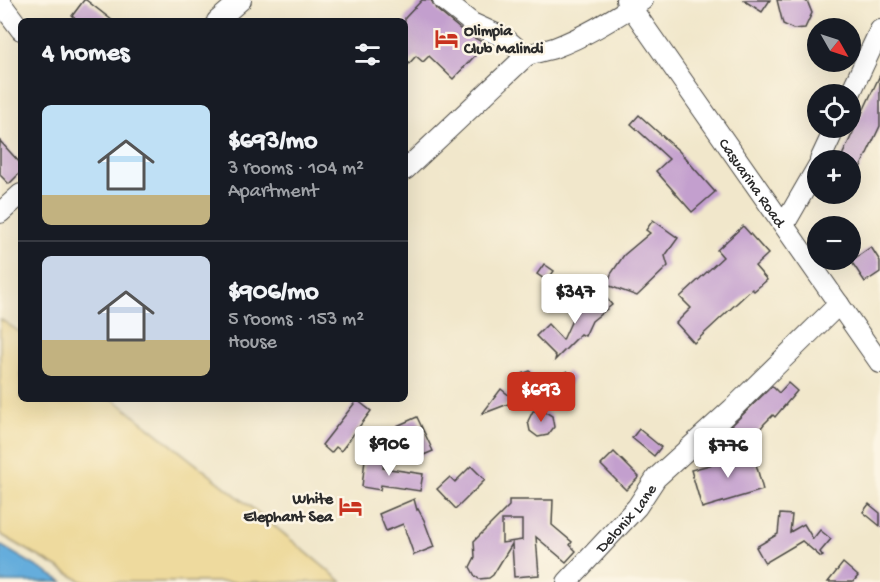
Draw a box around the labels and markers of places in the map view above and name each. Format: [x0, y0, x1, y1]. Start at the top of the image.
place label: Olimpia Club Malindi [463, 23, 544, 60]
hotel icon: Olimpia Club Malindi [433, 25, 459, 51]
pin: $347 [539, 274, 611, 325]
pin: $693 [505, 372, 577, 423]
pin: $906 [353, 426, 425, 477]
pin: $776 [692, 428, 764, 479]
place label: White Elephant Sea [243, 491, 334, 528]
hotel icon: White Elephant Sea [338, 493, 364, 519]

